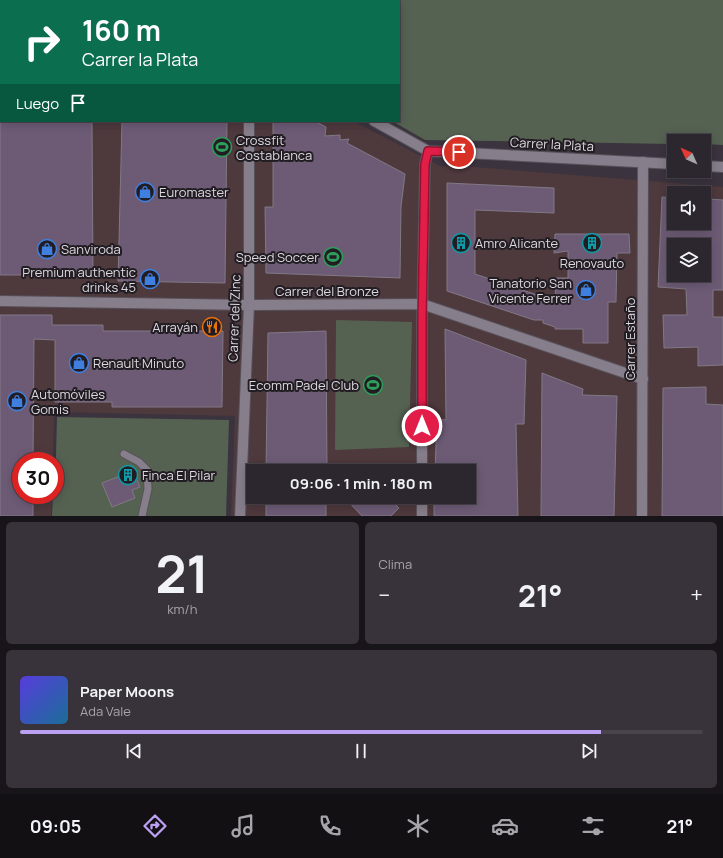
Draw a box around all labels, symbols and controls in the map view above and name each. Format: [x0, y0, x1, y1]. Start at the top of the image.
text: 160 m [82, 11, 161, 49]
icon: right [16, 16, 68, 68]
text: Carrer la Plata [82, 47, 198, 71]
icon: arrive [67, 92, 89, 114]
text: Luego [16, 93, 59, 114]
place label: Crossfit Costablanca [236, 131, 312, 164]
street label: Carrer la Plata [510, 133, 594, 155]
north arrow [667, 134, 711, 178]
map controls [667, 134, 711, 282]
pin [442, 135, 476, 169]
sports icon: Crossfit Costablanca [211, 136, 233, 158]
icon: arrive [448, 141, 470, 163]
shop icon: Euromaster [134, 181, 156, 203]
place label: Euromaster [159, 183, 229, 201]
button: sound [667, 186, 711, 230]
building icon: Amro Alicante [450, 232, 472, 254]
building icon: Renovauto [581, 232, 603, 254]
place label: Amro Alicante [475, 234, 558, 252]
shop icon: Sanviroda [36, 238, 58, 260]
button: layers [667, 238, 711, 282]
place label: Sanviroda [61, 240, 121, 258]
sports icon: Speed Soccer [322, 246, 344, 268]
place label: Speed Soccer [236, 248, 319, 266]
place label: Renovauto [560, 254, 625, 272]
place label: Premium authentic drinks 45 [22, 263, 136, 296]
shop icon: Premium authentic drinks 45 [139, 268, 161, 290]
street label: Carrer del Zinc [223, 274, 245, 362]
place label: Tanatorio San Vicente Ferrer [489, 274, 572, 307]
shop icon: Tanatorio San Vicente Ferrer [575, 279, 597, 301]
street label: Carrer del Bronze [275, 282, 379, 300]
street label: Carrer Estaño [621, 297, 639, 380]
restaurant icon: Arrayán [201, 316, 223, 338]
place label: Arrayán [152, 318, 198, 336]
shop icon: Renault Minuto [68, 352, 90, 374]
place label: Renault Minuto [93, 354, 184, 372]
sports icon: Ecomm Padel Club [362, 374, 384, 396]
place label: Ecomm Padel Club [249, 376, 359, 394]
place label: Automóviles Gomis [31, 385, 105, 418]
shop icon: Automóviles Gomis [6, 390, 28, 412]
position arrow [401, 405, 443, 447]
speed limit sign: 30 [12, 452, 64, 504]
building icon: Finca El Pilar [117, 464, 139, 486]
place label: Finca El Pilar [142, 466, 215, 484]
text: 09:06 · 1 min · 180 m [290, 473, 432, 494]
text: 21 [155, 538, 209, 609]
text: Clima [379, 555, 412, 573]
text: 21° [518, 575, 563, 616]
text: − [379, 580, 390, 610]
text: + [690, 580, 703, 610]
text: km/h [167, 600, 197, 618]
text: Paper Moons [80, 681, 174, 702]
text: Ada Vale [80, 702, 131, 720]
icon: previous [123, 740, 145, 762]
icon: pause [350, 740, 372, 762]
icon: next [578, 740, 600, 762]
icon: directions [141, 812, 169, 840]
icon: music [229, 812, 257, 840]
icon: phone [316, 812, 344, 840]
icon: climate [404, 812, 432, 840]
icon: car [491, 812, 519, 840]
icon: filters [579, 812, 607, 840]
text: 09:05 [30, 814, 81, 838]
text: 21° [666, 814, 693, 838]

